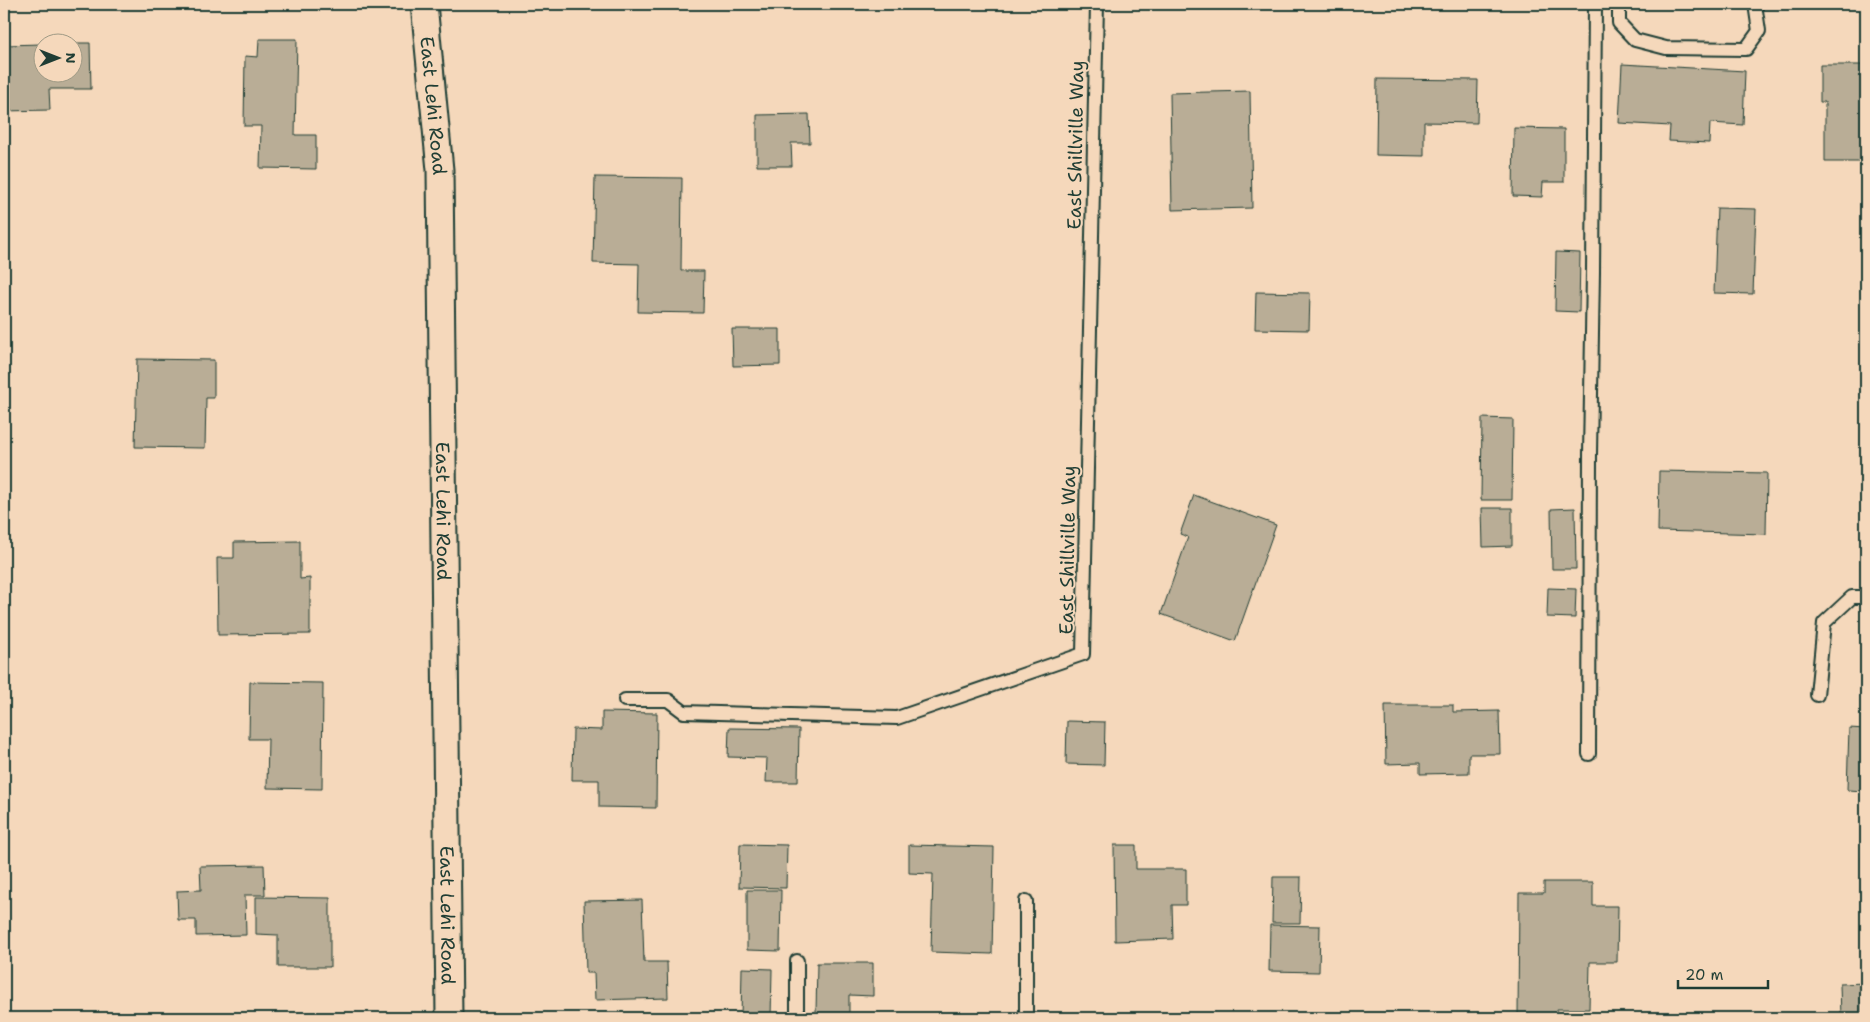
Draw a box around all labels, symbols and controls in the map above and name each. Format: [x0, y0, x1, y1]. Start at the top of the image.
north arrow [32, 32, 82, 82]
street label: East Lehi Road [414, 35, 452, 176]
text: N [62, 52, 80, 64]
street label: East Shillville Way [1062, 60, 1089, 230]
street label: East Lehi Road [430, 442, 456, 581]
street label: East Shillville Way [1054, 465, 1081, 635]
street label: East Lehi Road [434, 846, 461, 985]
scale bar [1678, 957, 1768, 989]
text: 20 m [1685, 965, 1724, 985]

